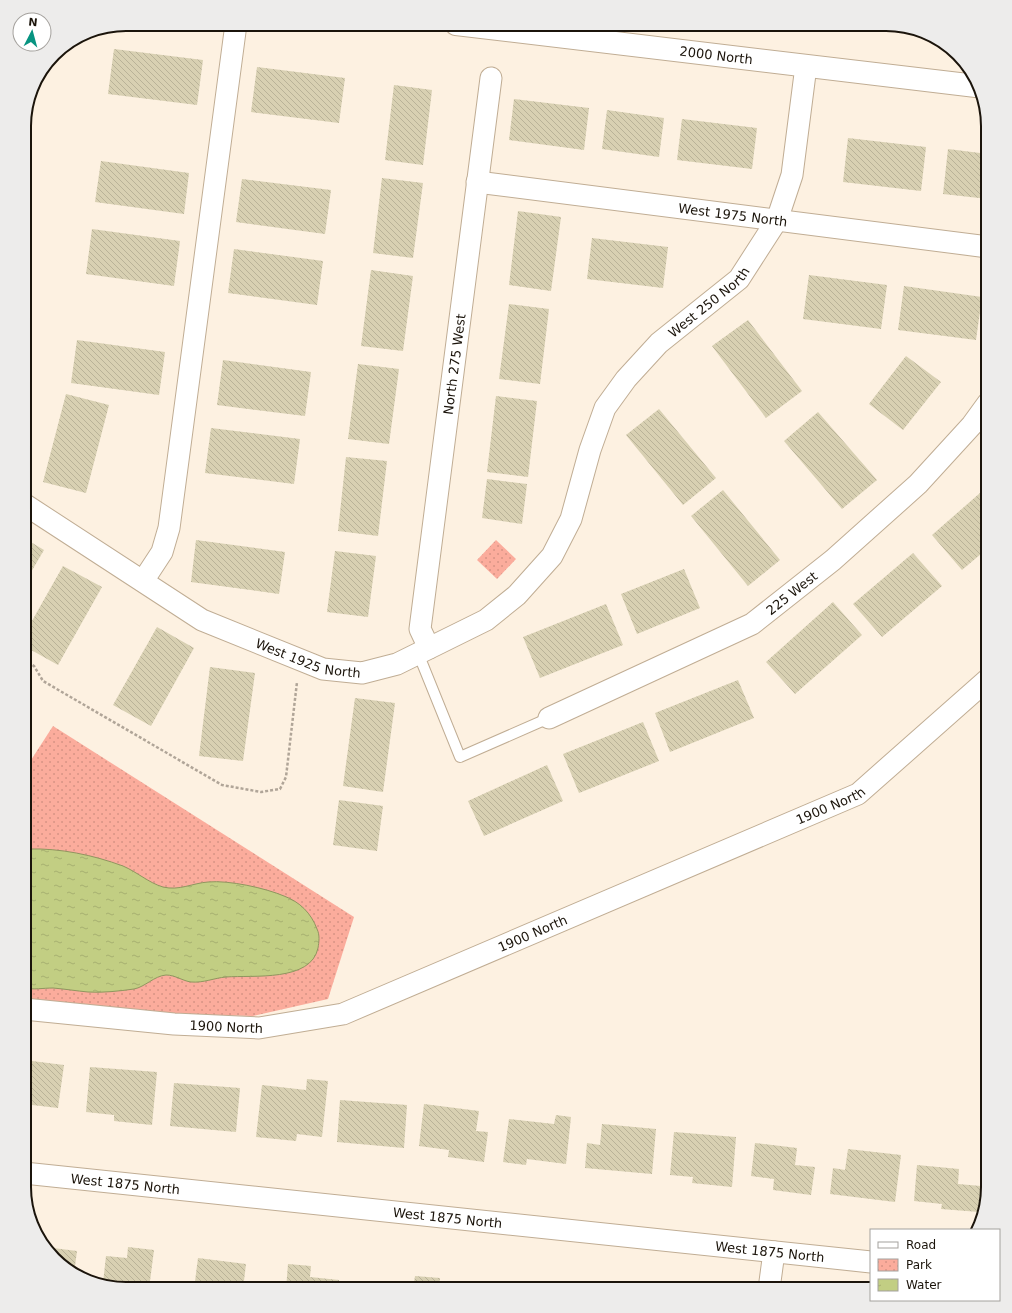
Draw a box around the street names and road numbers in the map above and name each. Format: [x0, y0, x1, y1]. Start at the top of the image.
street label: 2000 North [679, 43, 754, 67]
street label: West 1975 North [678, 200, 788, 229]
street label: West 250 North [665, 264, 752, 340]
street label: North 275 West [440, 313, 468, 416]
street label: 225 West [763, 568, 820, 618]
street label: West 1925 North [254, 635, 361, 680]
street label: 1900 North [794, 784, 868, 827]
street label: 1900 North [496, 912, 569, 954]
street label: 1900 North [189, 1017, 263, 1036]
street label: West 1875 North [70, 1170, 181, 1197]
street label: West 1875 North [392, 1204, 503, 1231]
street label: West 1875 North [715, 1238, 825, 1265]

